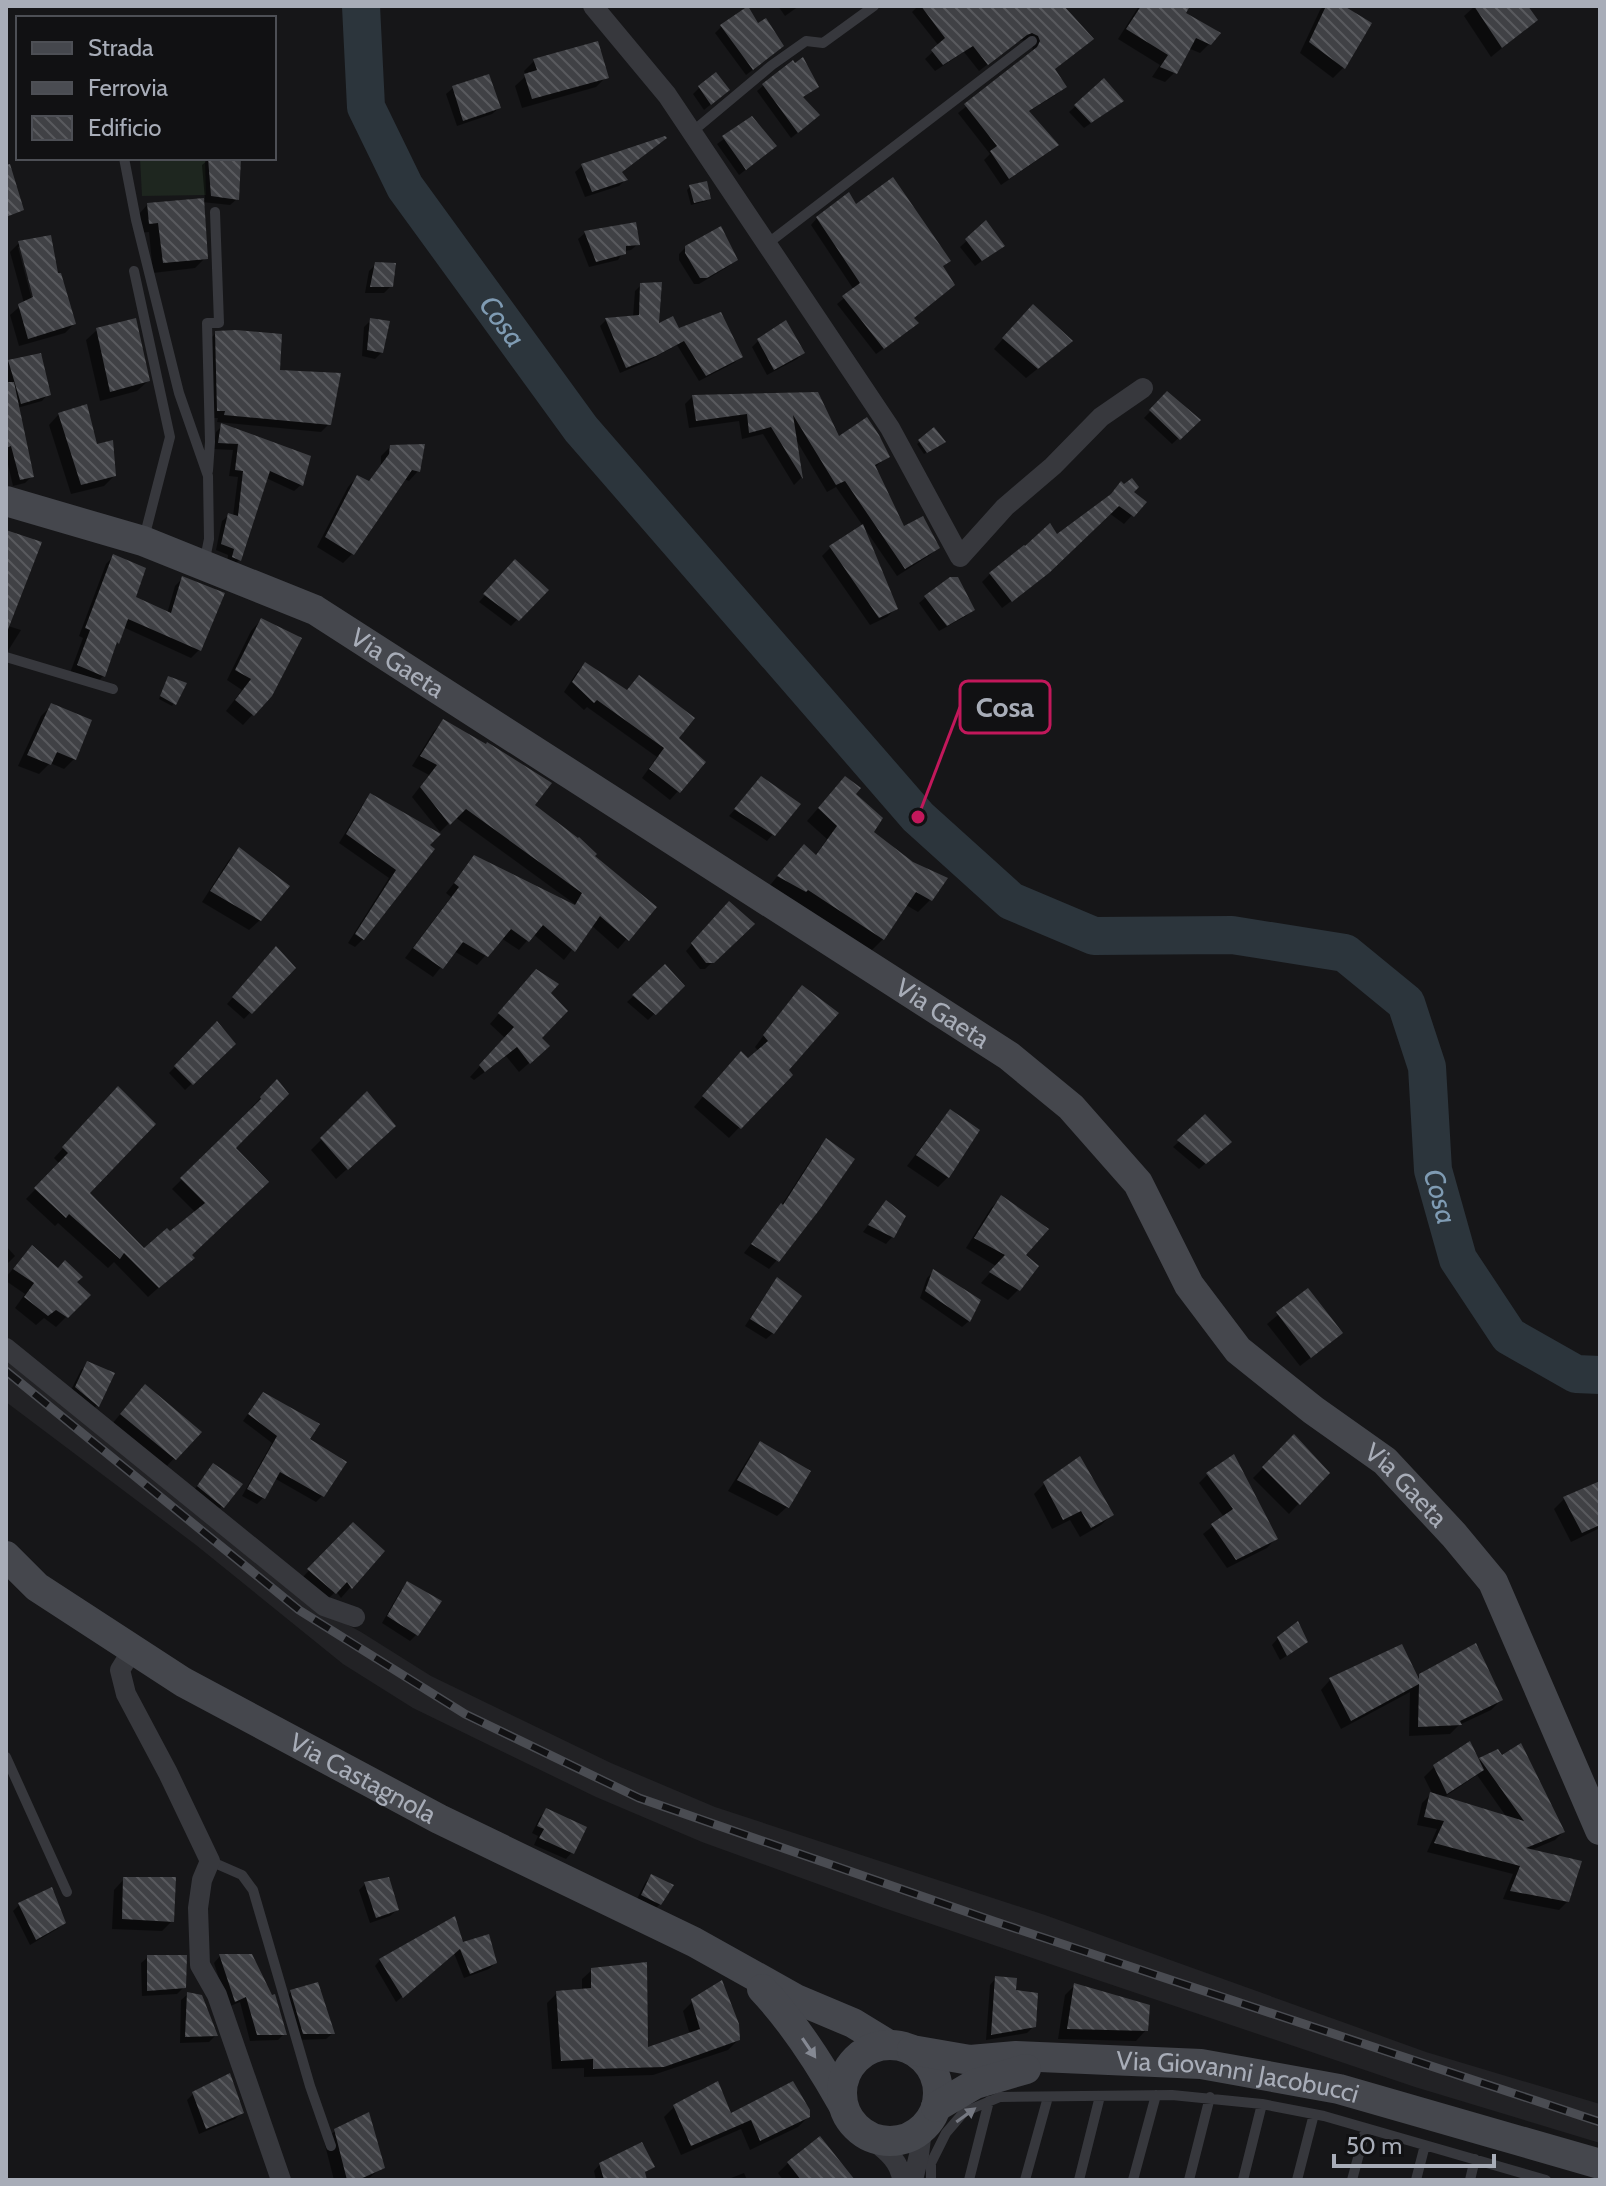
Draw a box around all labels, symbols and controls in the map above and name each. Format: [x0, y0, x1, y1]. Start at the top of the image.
legend [16, 16, 276, 160]
text: Strada [88, 33, 154, 62]
text: Ferrovia [88, 73, 169, 102]
text: Edificio [88, 113, 162, 142]
water label: Cosa [472, 289, 533, 354]
street label: Via Gaeta [344, 621, 451, 705]
callout: Cosa [960, 681, 1050, 733]
text: Cosa [976, 690, 1034, 724]
street label: Via Gaeta [890, 971, 996, 1056]
water label: Cosa [1417, 1165, 1464, 1228]
street label: Via Gaeta [1359, 1436, 1455, 1534]
street label: Via Castagnola [284, 1726, 442, 1831]
one-way arrow [801, 2038, 816, 2059]
street label: Via Giovanni Jacobucci [1116, 2044, 1363, 2110]
one-way arrow [956, 2107, 976, 2123]
scale bar [1334, 2118, 1494, 2168]
text: 50 m [1346, 2131, 1402, 2160]

